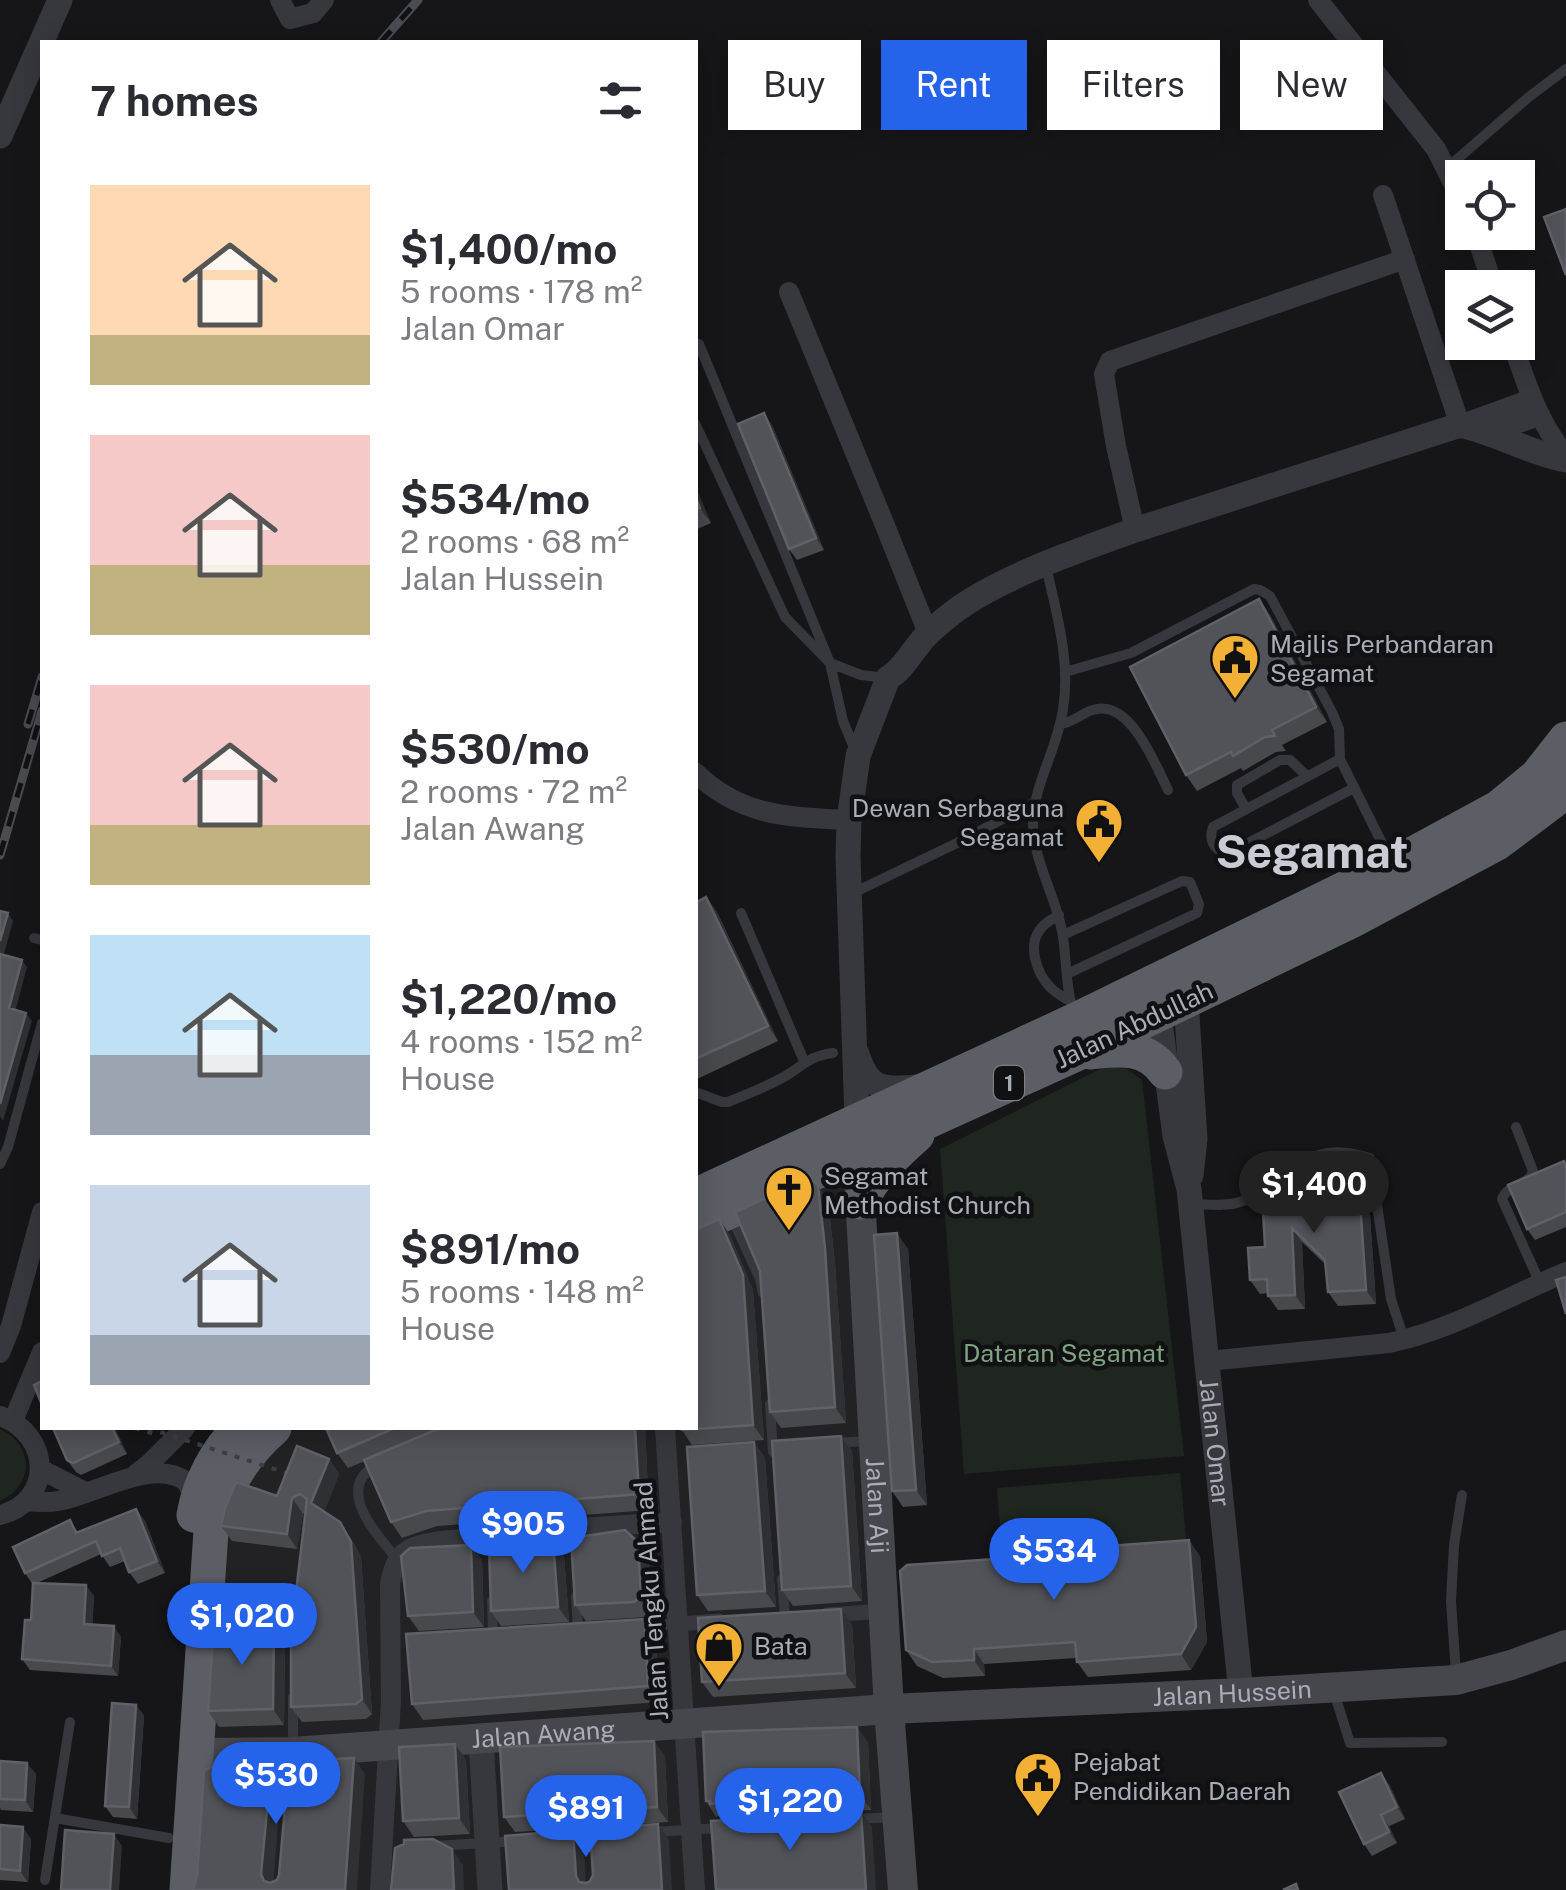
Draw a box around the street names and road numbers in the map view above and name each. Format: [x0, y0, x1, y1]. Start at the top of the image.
street label: Jalan Abdullah [1050, 975, 1218, 1075]
road number: 1 [994, 1066, 1024, 1100]
street label: Jalan Omar [1194, 1377, 1237, 1508]
street label: Jalan Aji [860, 1457, 895, 1554]
street label: Jalan Tengku Ahmad [628, 1481, 674, 1721]
street label: Jalan Hussein [1152, 1674, 1312, 1712]
street label: Jalan Awang [470, 1714, 617, 1754]

